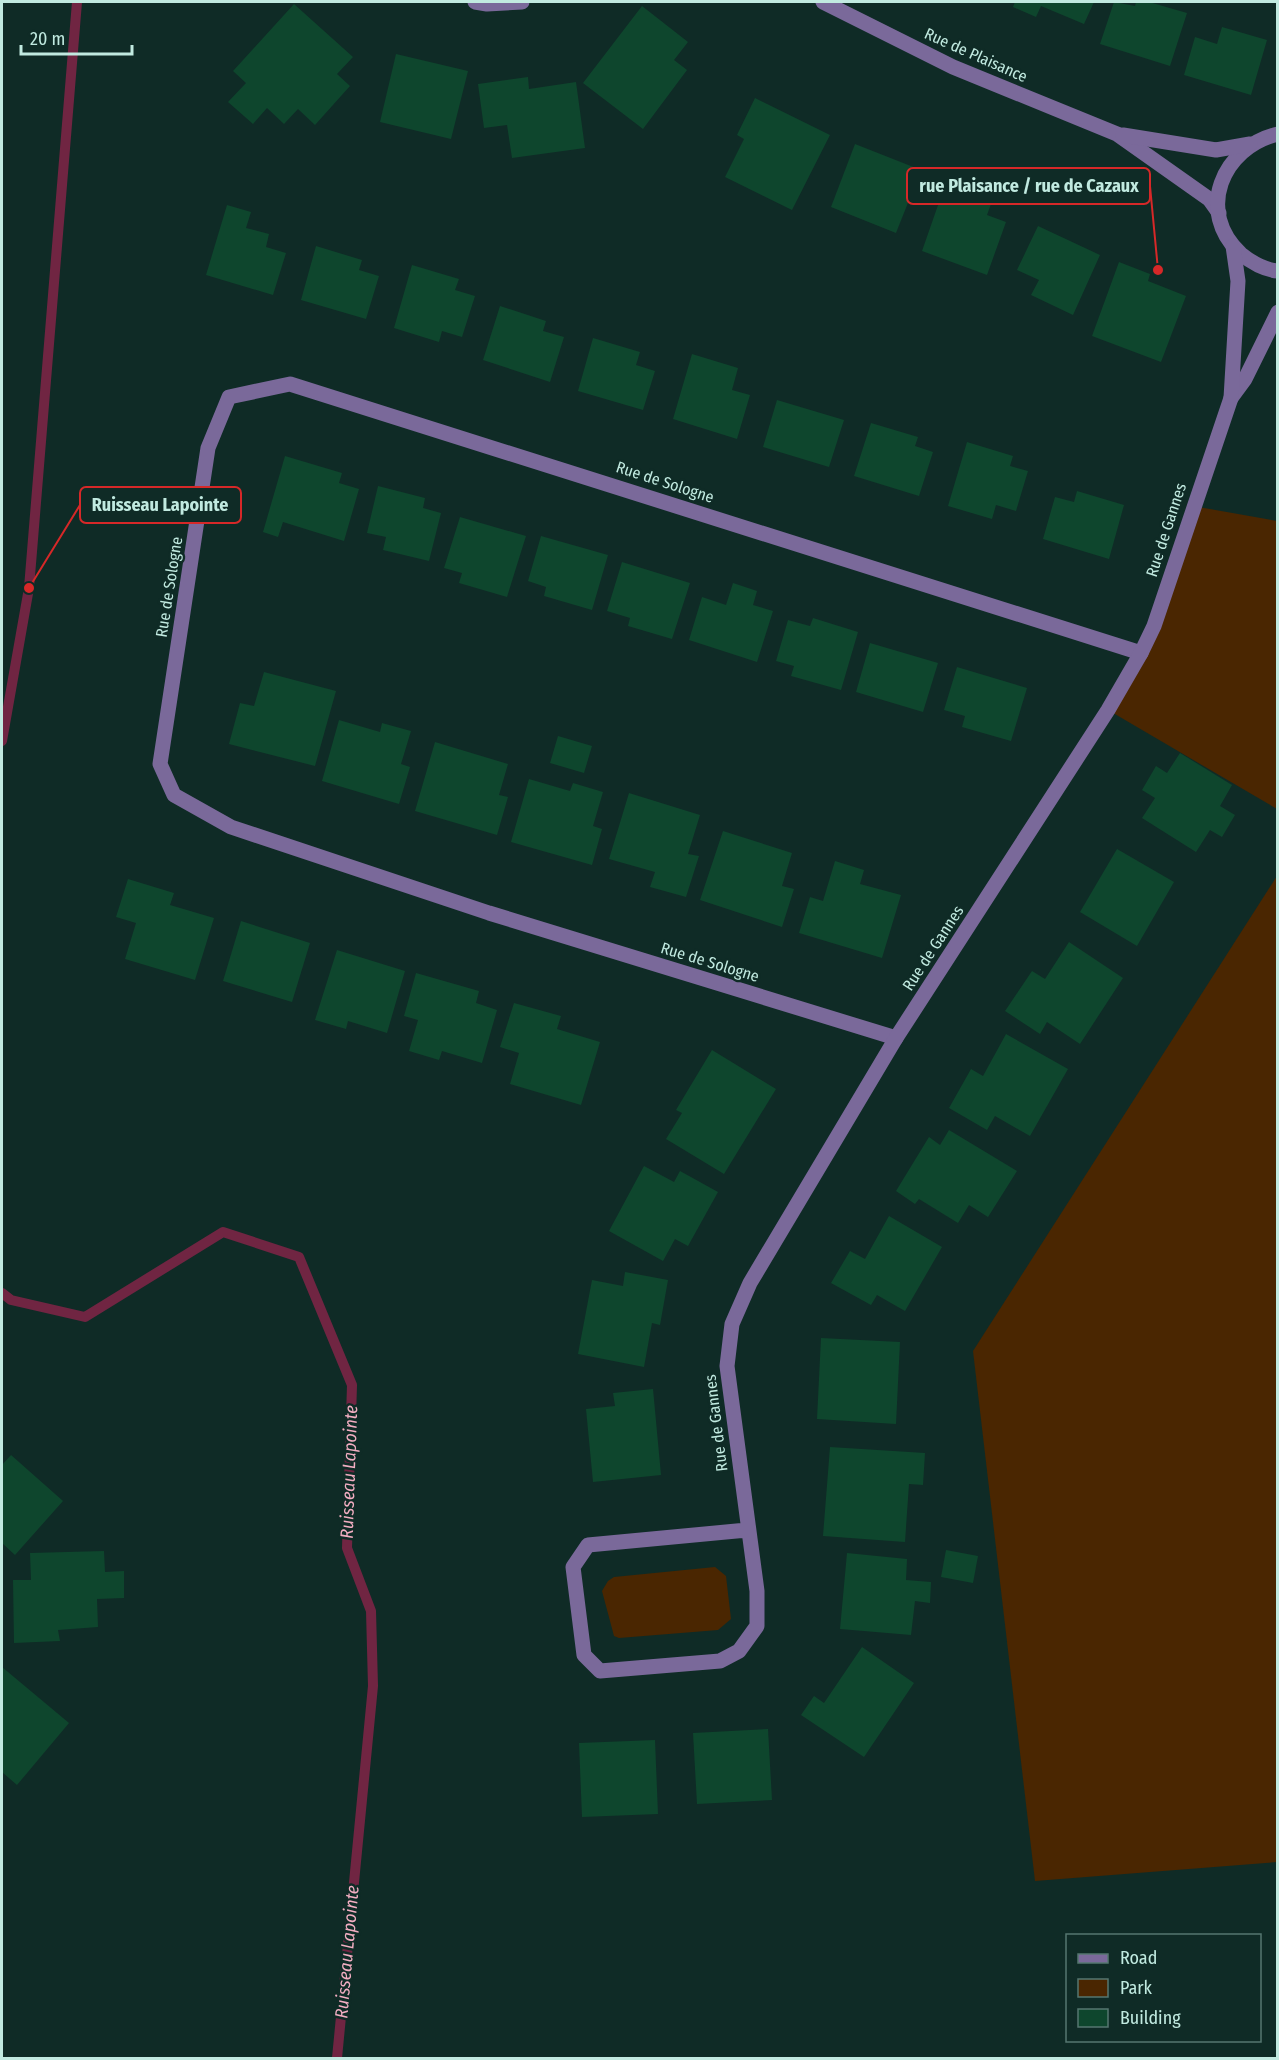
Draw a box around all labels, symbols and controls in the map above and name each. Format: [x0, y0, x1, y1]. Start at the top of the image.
scale bar [21, 18, 132, 56]
street label: Rue de Plaisance [922, 24, 1030, 86]
text: 20 m [30, 28, 65, 50]
callout: rue Plaisance / rue de Cazaux [907, 168, 1150, 204]
text: rue Plaisance / rue de Cazaux [919, 175, 1139, 197]
street label: Rue de Sologne [614, 457, 716, 507]
street label: Rue de Gannes [1142, 480, 1190, 579]
callout: Ruisseau Lapointe [80, 487, 241, 523]
text: Ruisseau Lapointe [92, 494, 228, 516]
street label: Rue de Sologne [152, 535, 186, 639]
street label: Rue de Gannes [898, 902, 968, 994]
street label: Rue de Sologne [659, 938, 762, 986]
street label: Rue de Gannes [701, 1373, 731, 1473]
water label: Ruisseau Lapointe [336, 1404, 362, 1539]
water label: Ruisseau Lapointe [330, 1884, 364, 2020]
legend [1066, 1934, 1261, 2042]
text: Road [1120, 1947, 1157, 1969]
text: Park [1120, 1977, 1153, 1999]
text: Building [1120, 2007, 1181, 2029]

